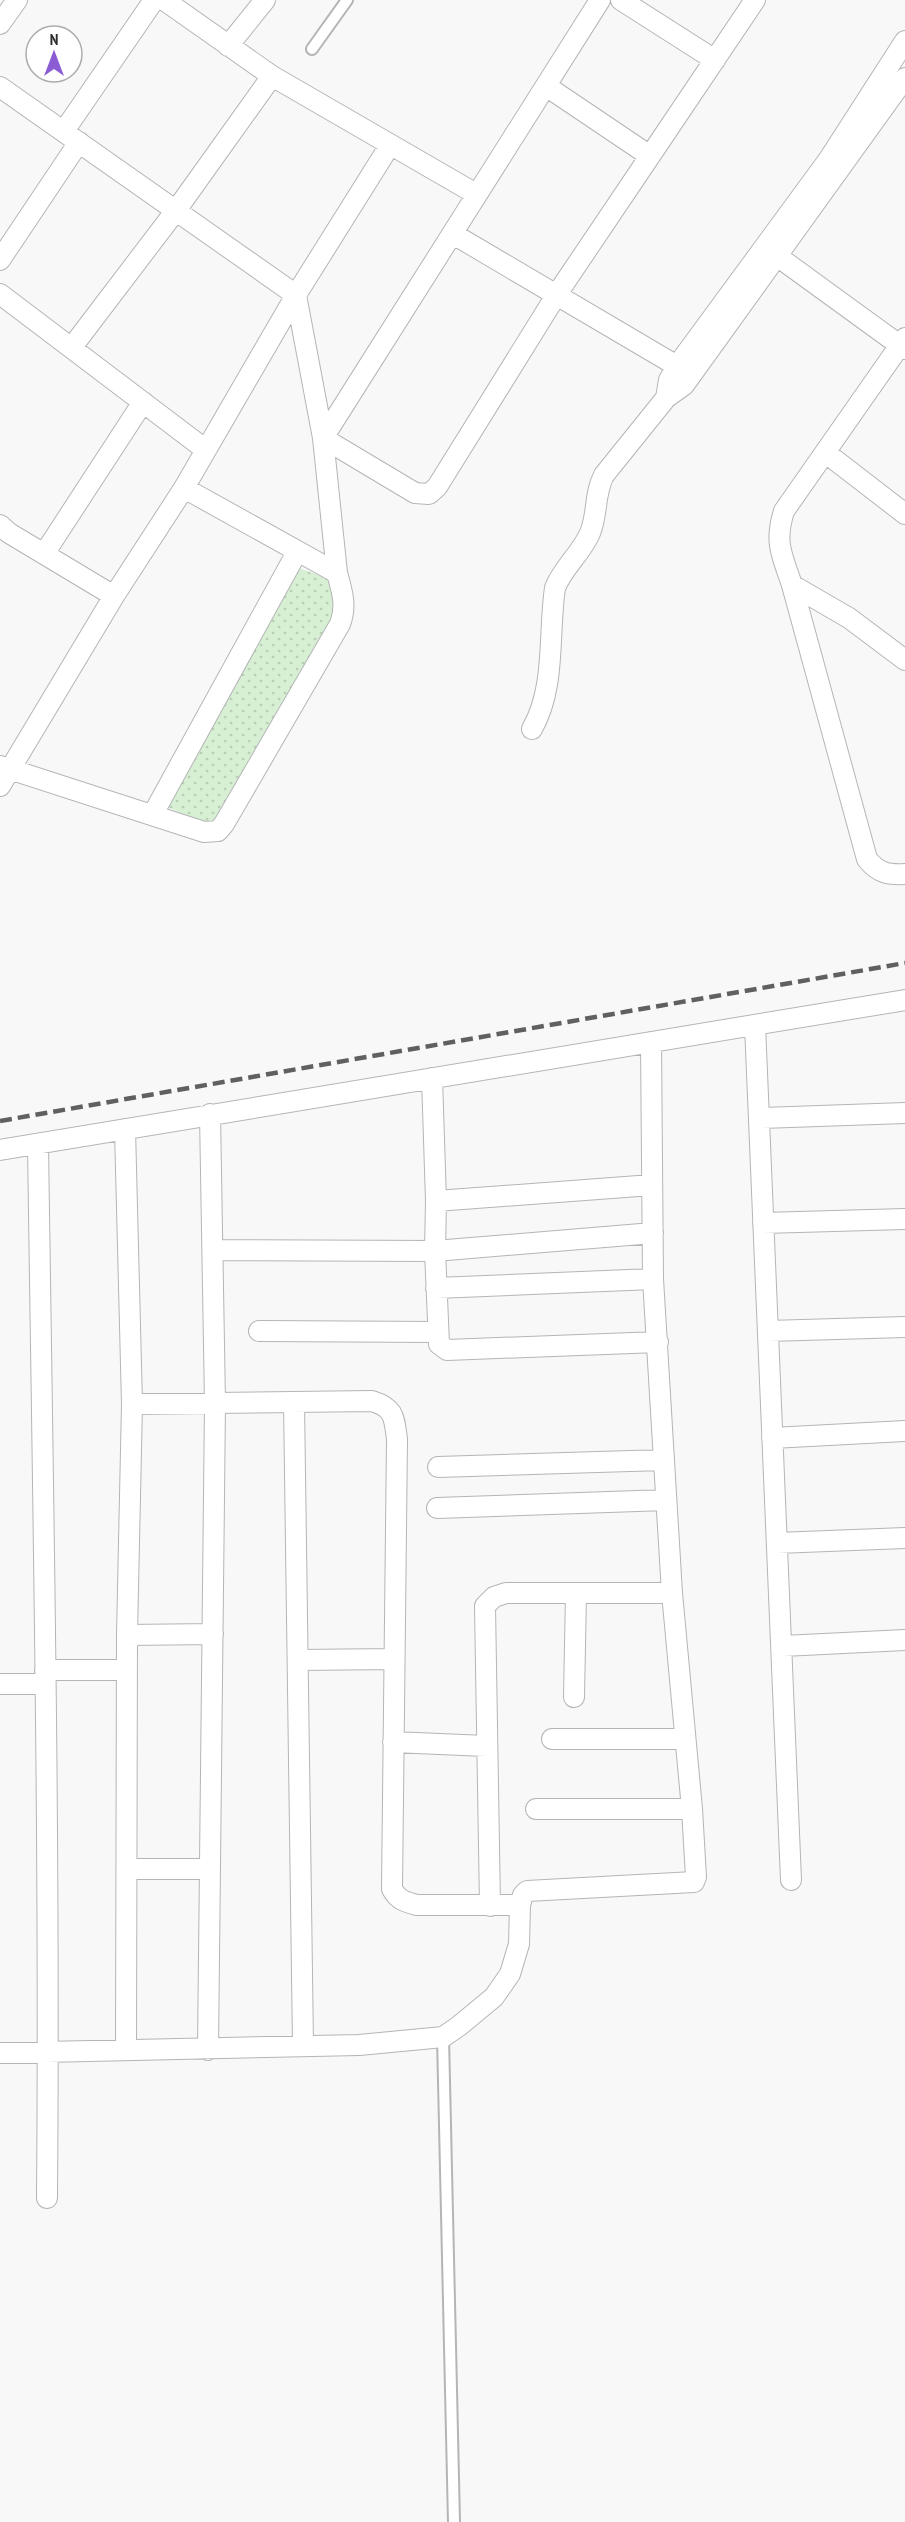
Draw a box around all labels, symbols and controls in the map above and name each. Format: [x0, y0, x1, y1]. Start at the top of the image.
north arrow [24, 24, 84, 84]
text: N [50, 29, 58, 49]

